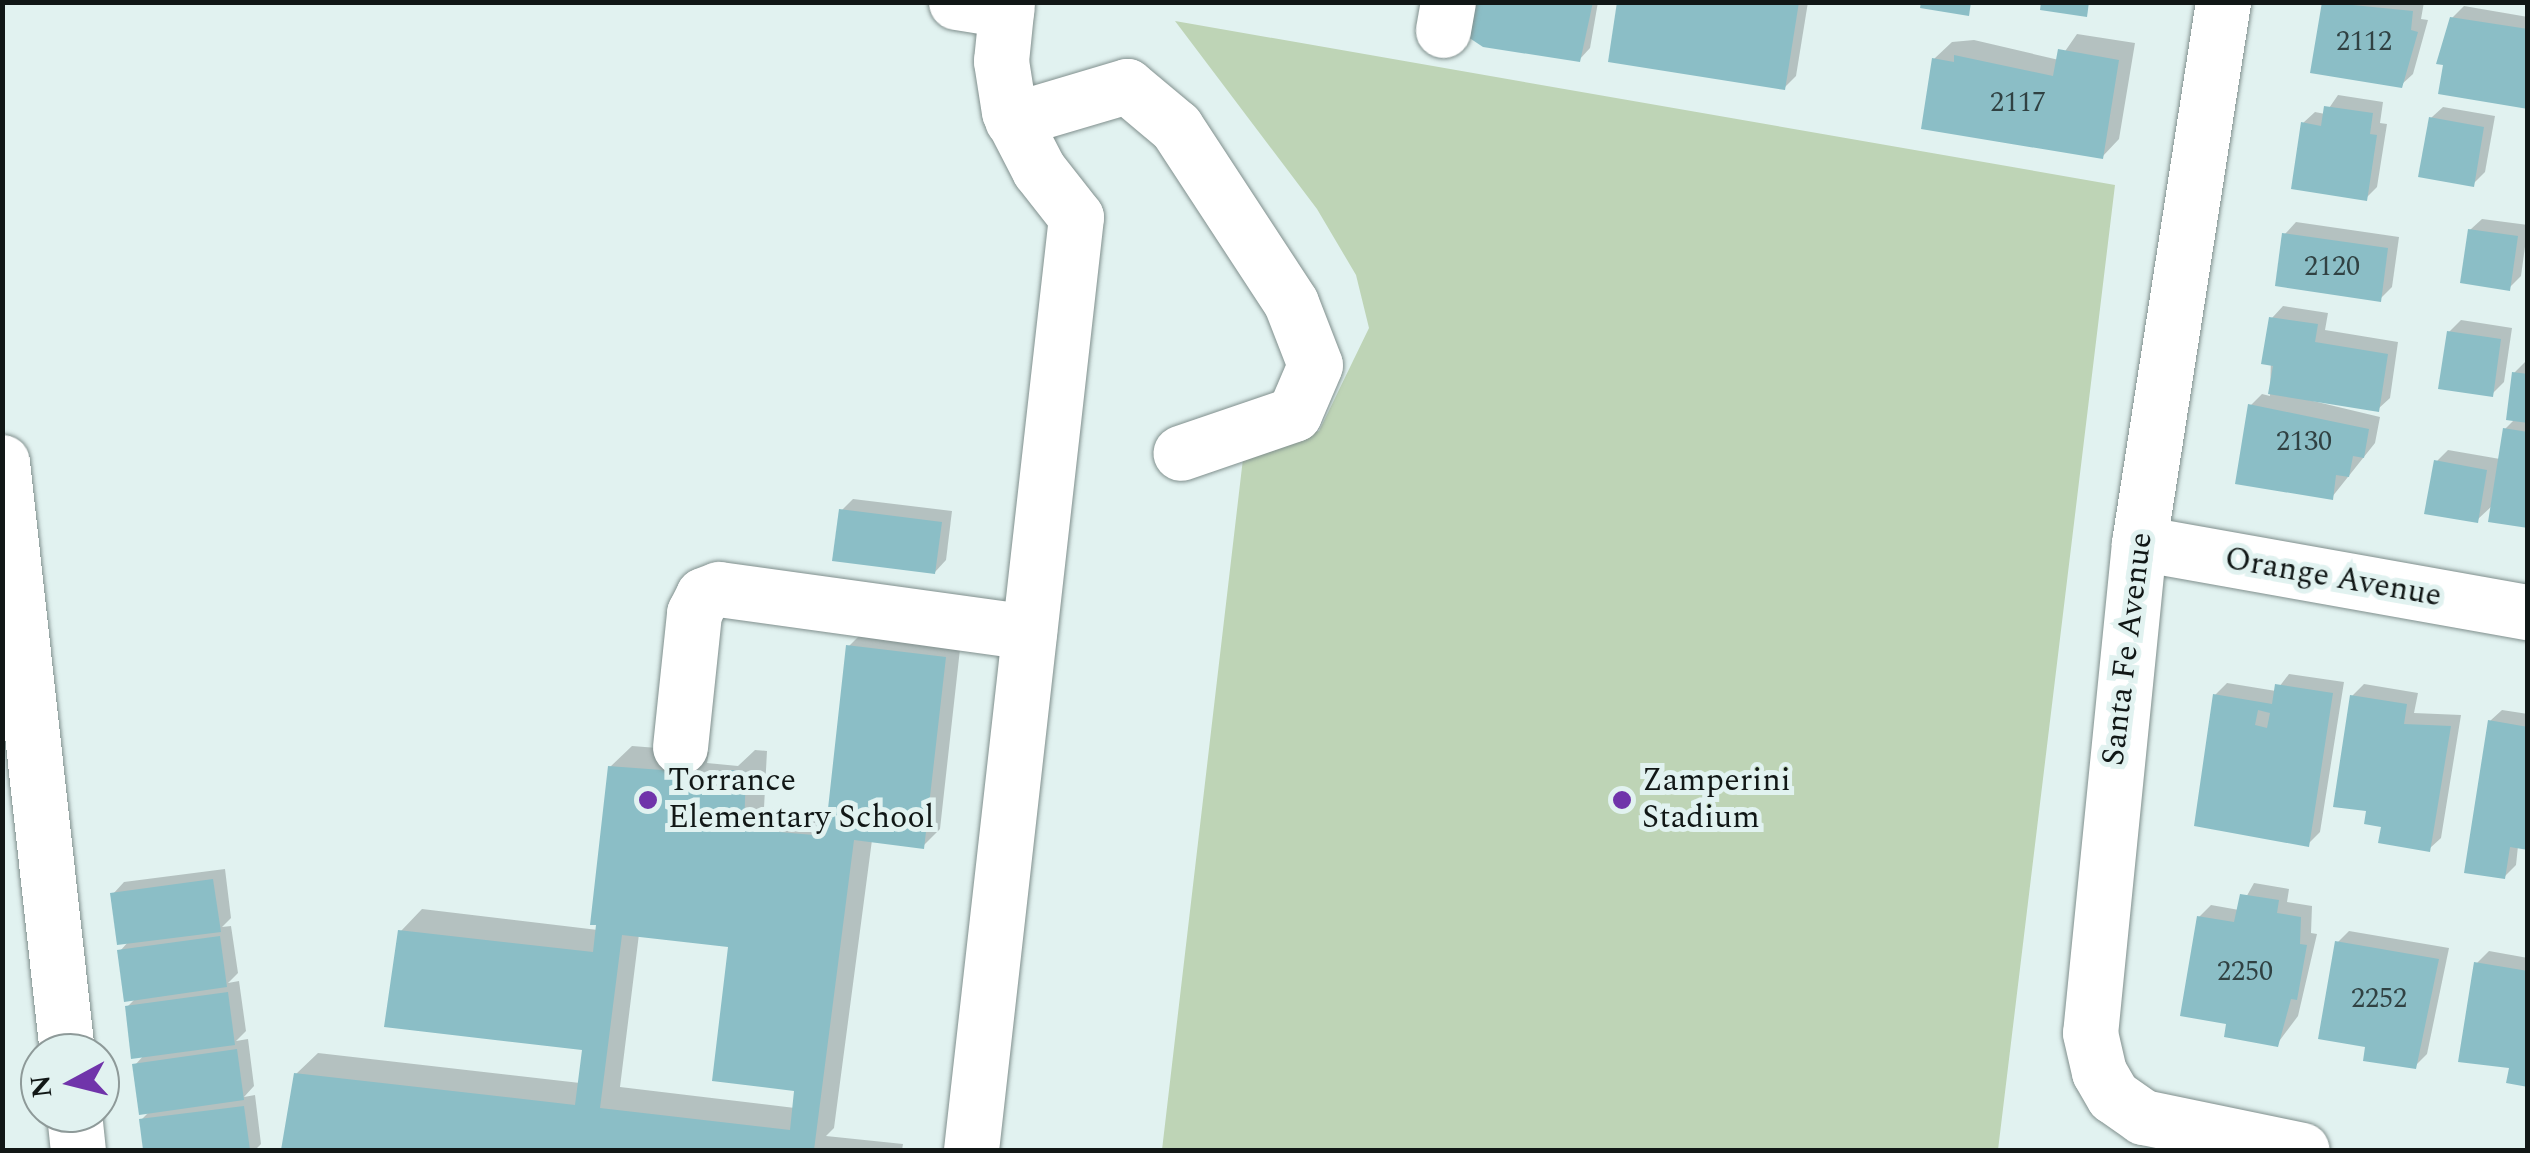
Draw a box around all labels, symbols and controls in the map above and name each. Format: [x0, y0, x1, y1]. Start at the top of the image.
house number: 2112 [2336, 25, 2392, 59]
house number: 2117 [1990, 86, 2046, 120]
house number: 2120 [2304, 250, 2360, 284]
house number: 2130 [2276, 425, 2332, 459]
street label: Santa Fe Avenue [2095, 530, 2161, 768]
street label: Orange Avenue [2222, 540, 2444, 616]
place label: Torrance Elementary School [668, 763, 934, 838]
place label: Zamperini Stadium [1642, 763, 1791, 838]
marker: Torrance Elementary School [637, 789, 659, 811]
marker: Zamperini Stadium [1611, 789, 1633, 811]
house number: 2250 [2217, 955, 2273, 989]
house number: 2252 [2351, 982, 2407, 1016]
north arrow [20, 1033, 120, 1133]
text: N [19, 1073, 64, 1100]

